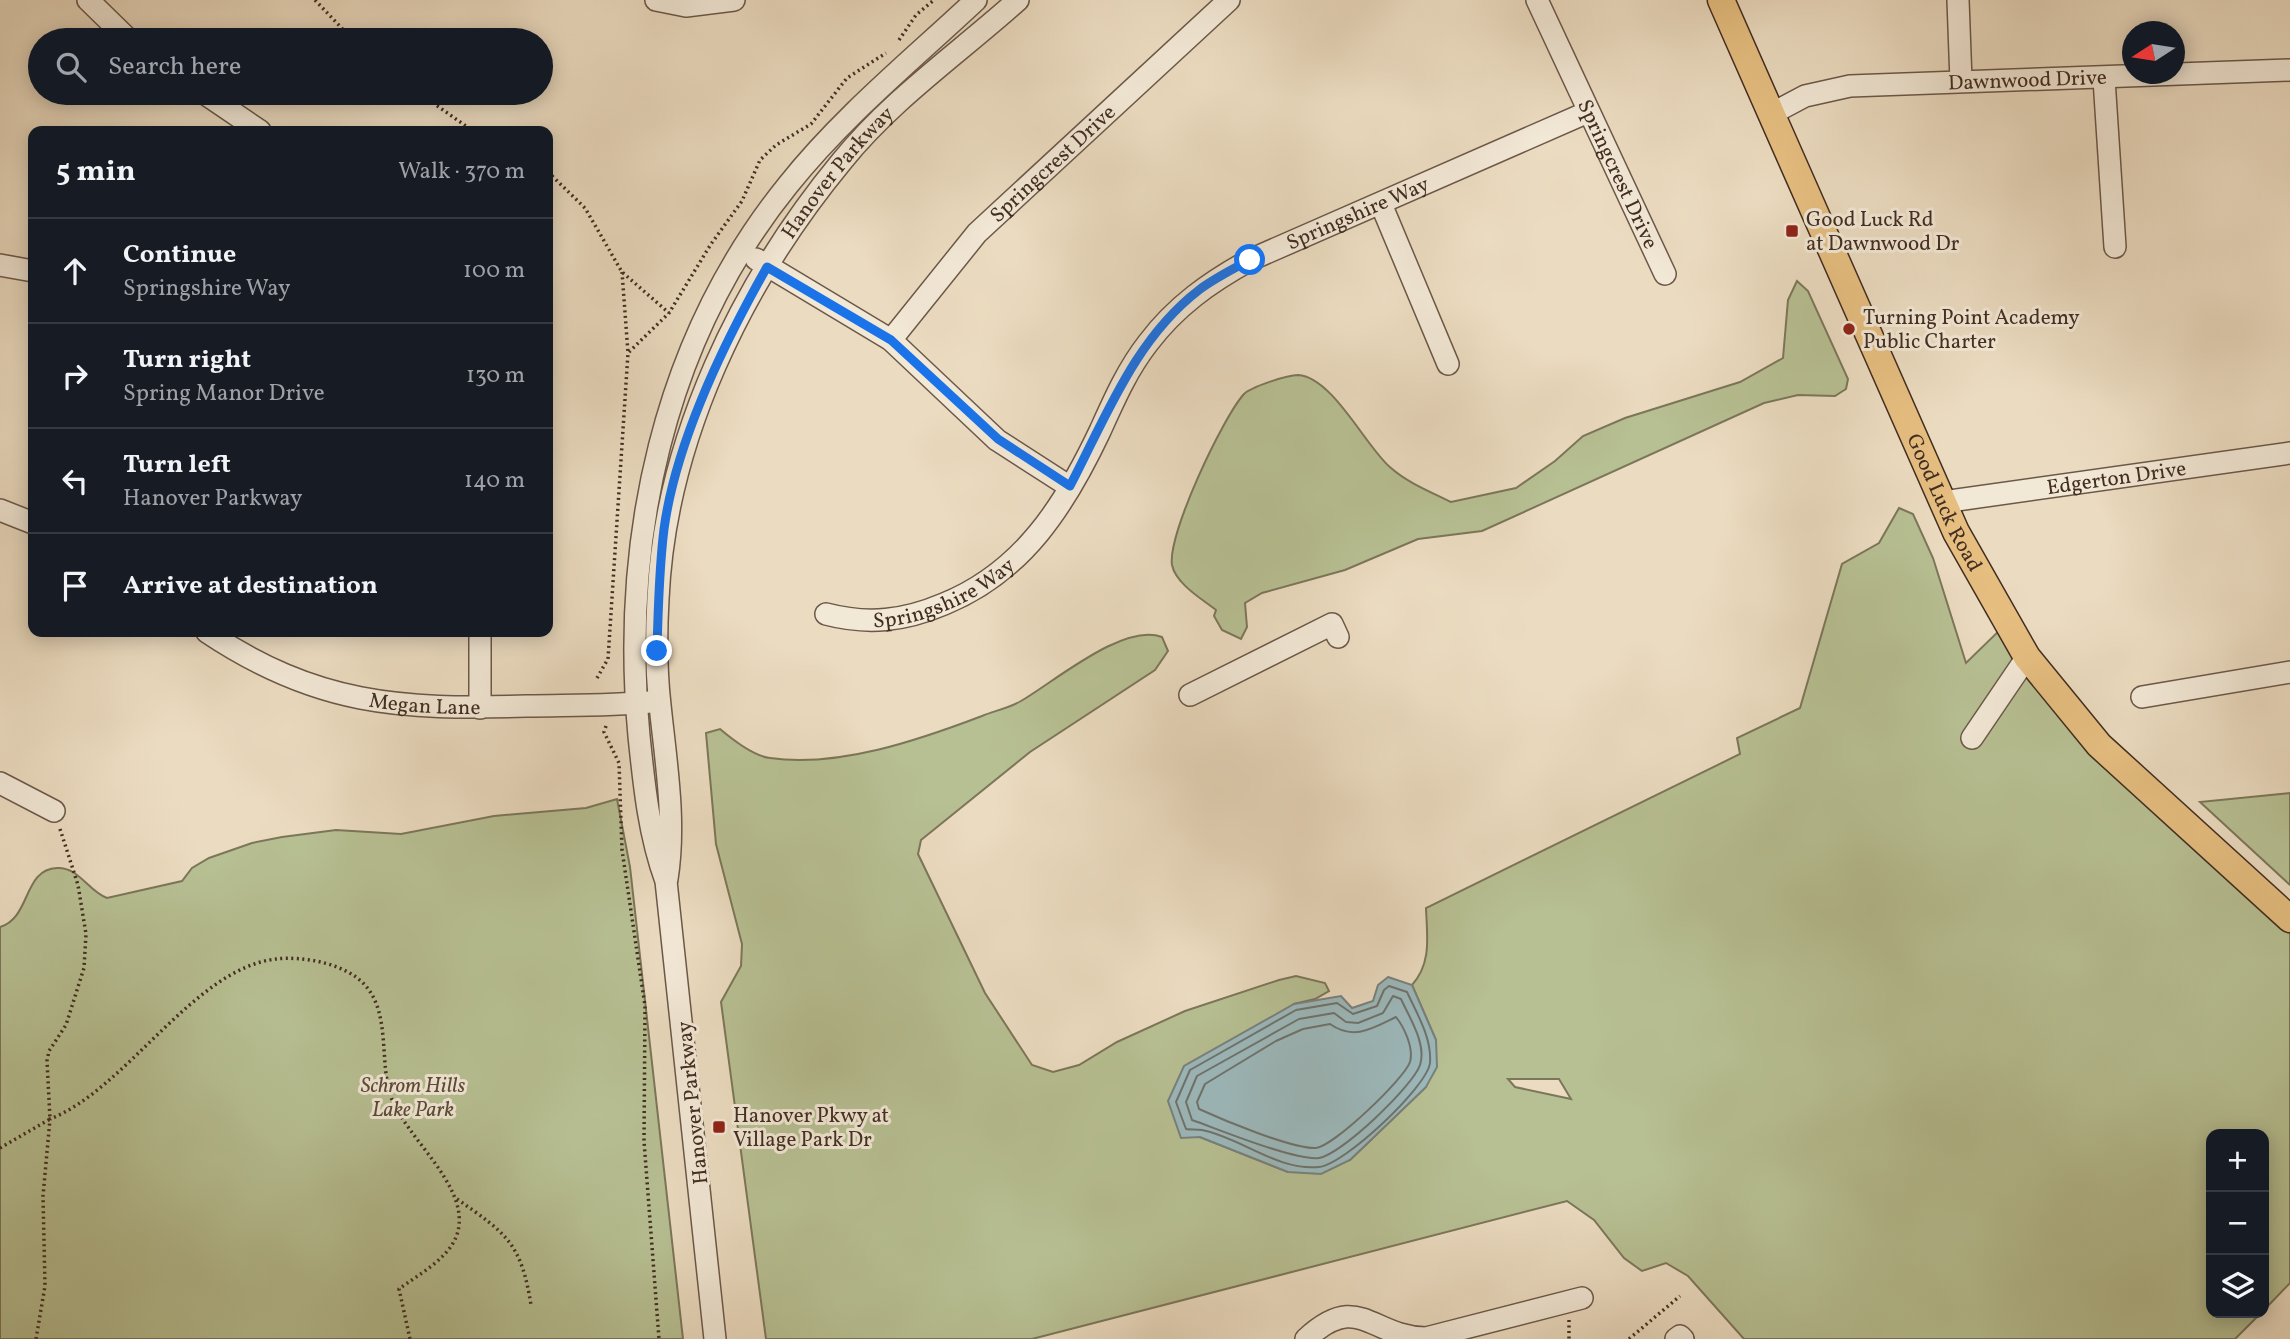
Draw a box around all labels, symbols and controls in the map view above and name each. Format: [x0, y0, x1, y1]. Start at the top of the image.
north arrow [2122, 21, 2185, 84]
search box [28, 28, 553, 105]
icon: search [52, 48, 90, 86]
text: Search here [108, 49, 241, 85]
street label: Dawnwood Drive [1947, 64, 2107, 98]
street label: Springcrest Drive [1569, 95, 1664, 254]
street label: Springcrest Drive [984, 99, 1123, 230]
street label: Hanover Parkway [775, 100, 901, 245]
text: 5 min [56, 151, 136, 193]
text: Walk · 370 m [398, 156, 525, 188]
street label: Springshire Way [1282, 170, 1435, 258]
place label: Good Luck Rd at Dawnwood Dr [1806, 206, 1960, 259]
marker: Good Luck Rd at Dawnwood Dr [1784, 223, 1800, 239]
text: Continue [123, 237, 236, 273]
route start [1234, 244, 1265, 275]
icon: ahead [56, 252, 94, 290]
text: 100 m [463, 255, 525, 287]
text: Springshire Way [123, 273, 291, 305]
place label: Turning Point Academy Public Charter [1863, 304, 2080, 357]
marker: Turning Point Academy Public Charter [1841, 321, 1857, 337]
text: Turn right [123, 342, 251, 378]
icon: right [56, 357, 94, 395]
text: 130 m [466, 360, 525, 392]
text: Spring Manor Drive [123, 378, 325, 410]
street label: Good Luck Road [1898, 430, 1989, 577]
text: Turn left [123, 447, 231, 483]
street label: Edgerton Drive [2045, 455, 2188, 503]
icon: left [56, 462, 94, 500]
text: 140 m [464, 465, 525, 497]
text: Hanover Parkway [123, 483, 303, 515]
street label: Springshire Way [872, 552, 1022, 636]
icon: arrive [56, 567, 94, 605]
text: Arrive at destination [123, 568, 378, 604]
route end [641, 635, 672, 666]
street label: Megan Lane [367, 687, 481, 723]
street label: Hanover Parkway [670, 1019, 716, 1186]
park label: Schrom Hills Lake Park [361, 1072, 465, 1125]
place label: Hanover Pkwy at Village Park Dr [733, 1102, 889, 1155]
marker: Hanover Pkwy at Village Park Dr [711, 1119, 727, 1135]
map controls [2206, 1129, 2269, 1318]
button: + [2206, 1129, 2269, 1192]
button: − [2206, 1192, 2269, 1255]
button: layers [2206, 1255, 2269, 1318]

